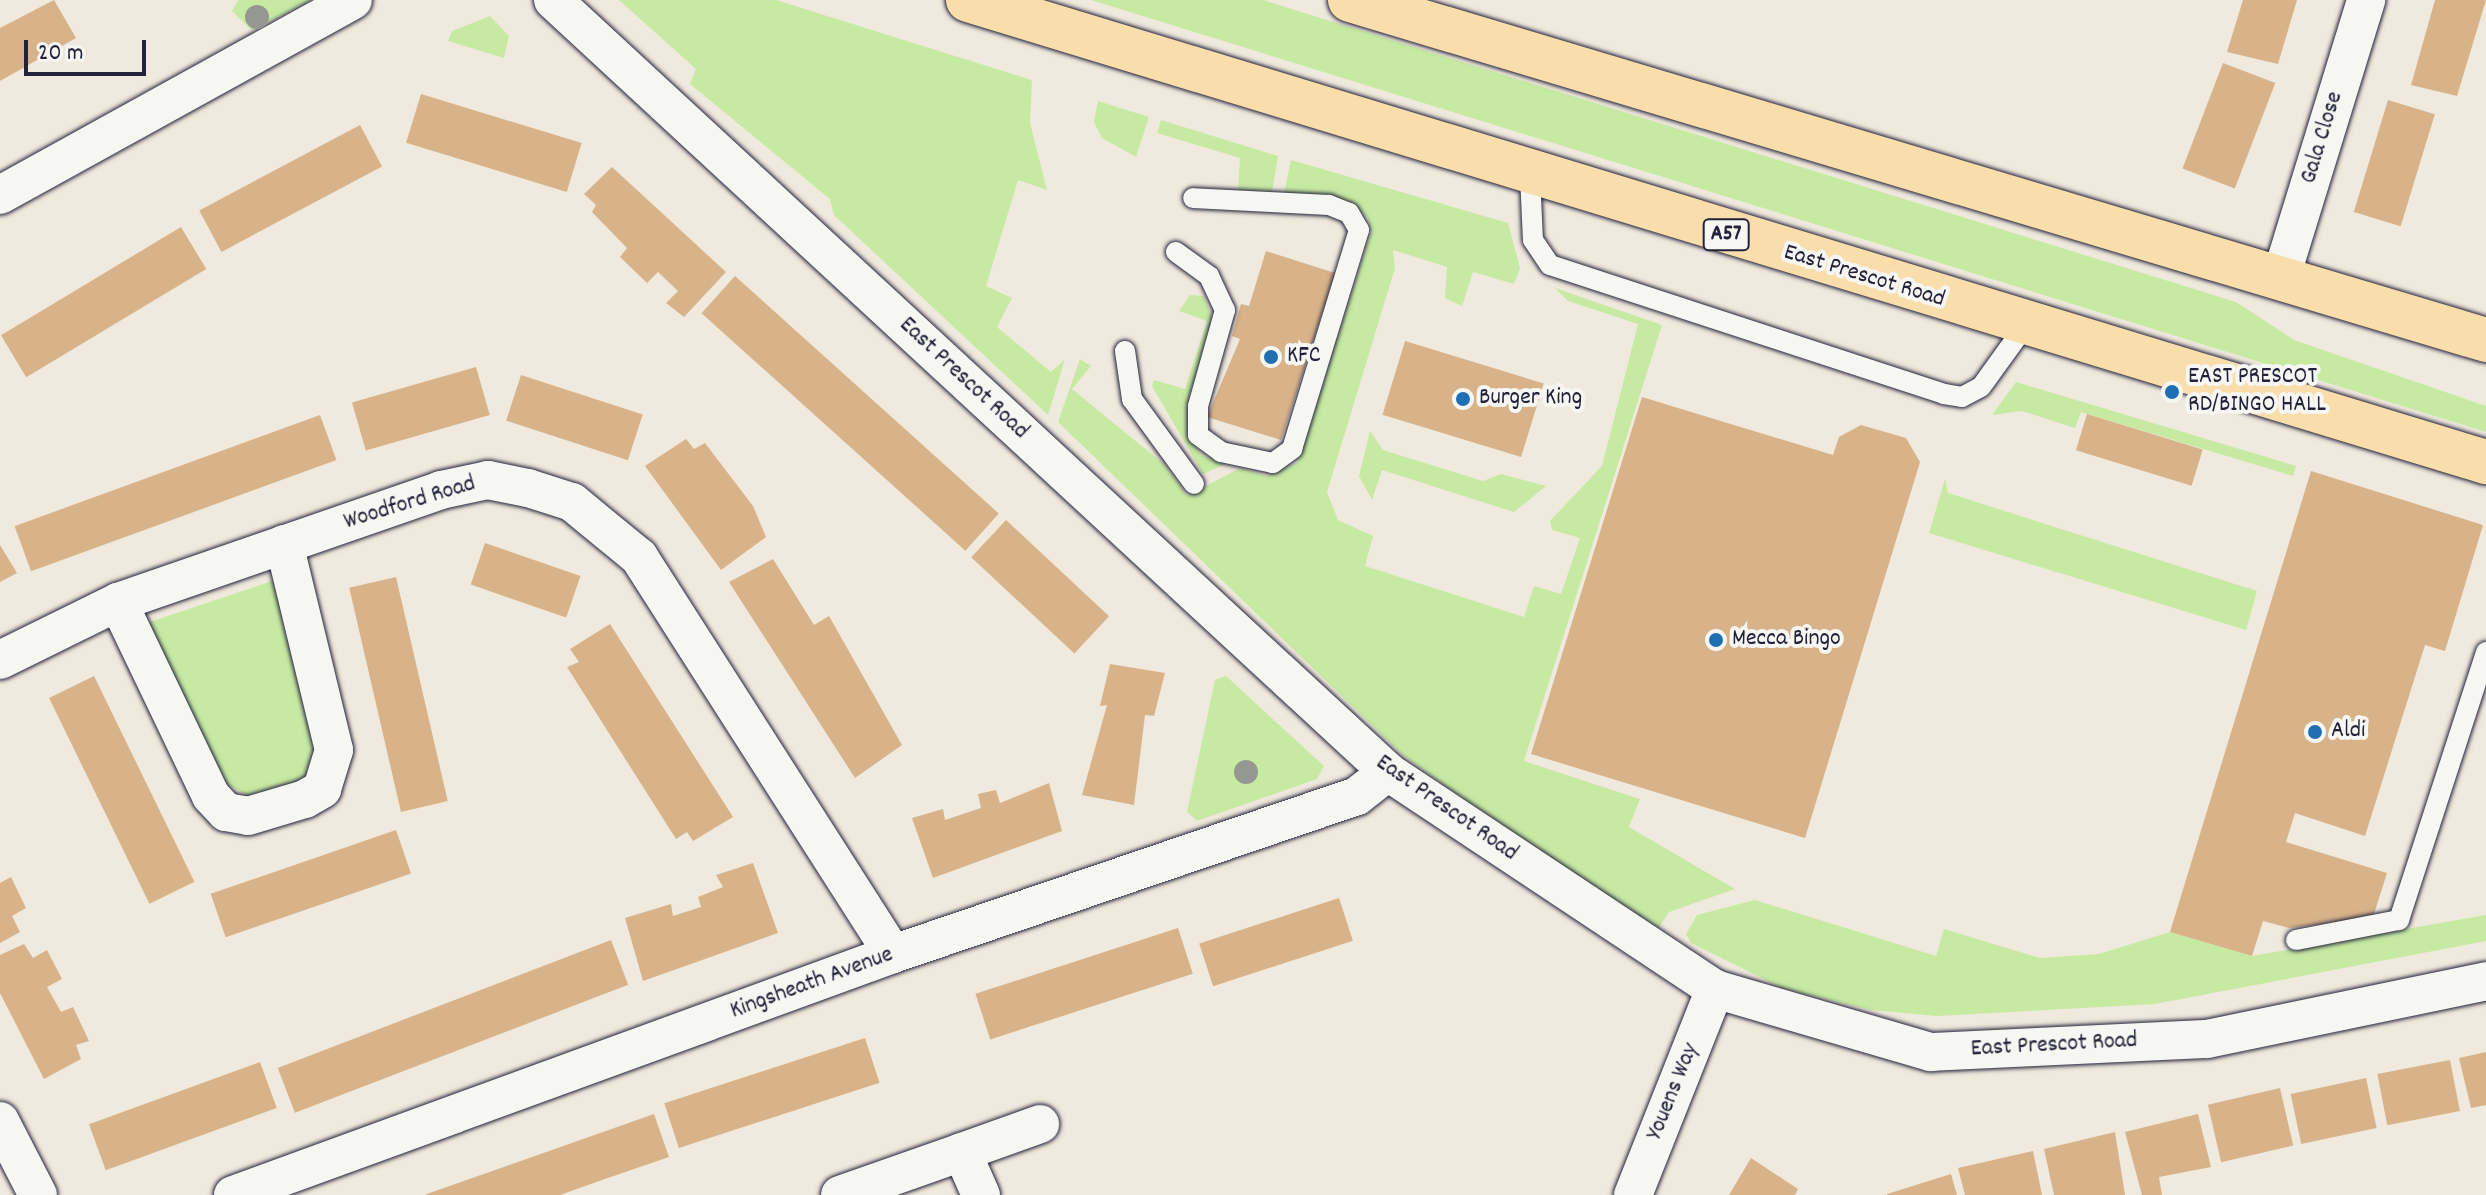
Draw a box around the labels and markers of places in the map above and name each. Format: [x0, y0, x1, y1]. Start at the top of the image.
place label: KFC [1287, 343, 1321, 371]
marker: KFC [1262, 348, 1280, 366]
place label: EAST PRESCOT RD/BINGO HALL [2188, 364, 2326, 420]
marker: EAST PRESCOT RD/BINGO HALL [2163, 383, 2181, 401]
place label: Burger King [1479, 385, 1582, 413]
marker: Burger King [1454, 390, 1472, 408]
place label: Mecca Bingo [1732, 626, 1841, 654]
marker: Mecca Bingo [1707, 631, 1725, 649]
place label: Aldi [2331, 718, 2365, 746]
marker: Aldi [2306, 723, 2324, 741]

